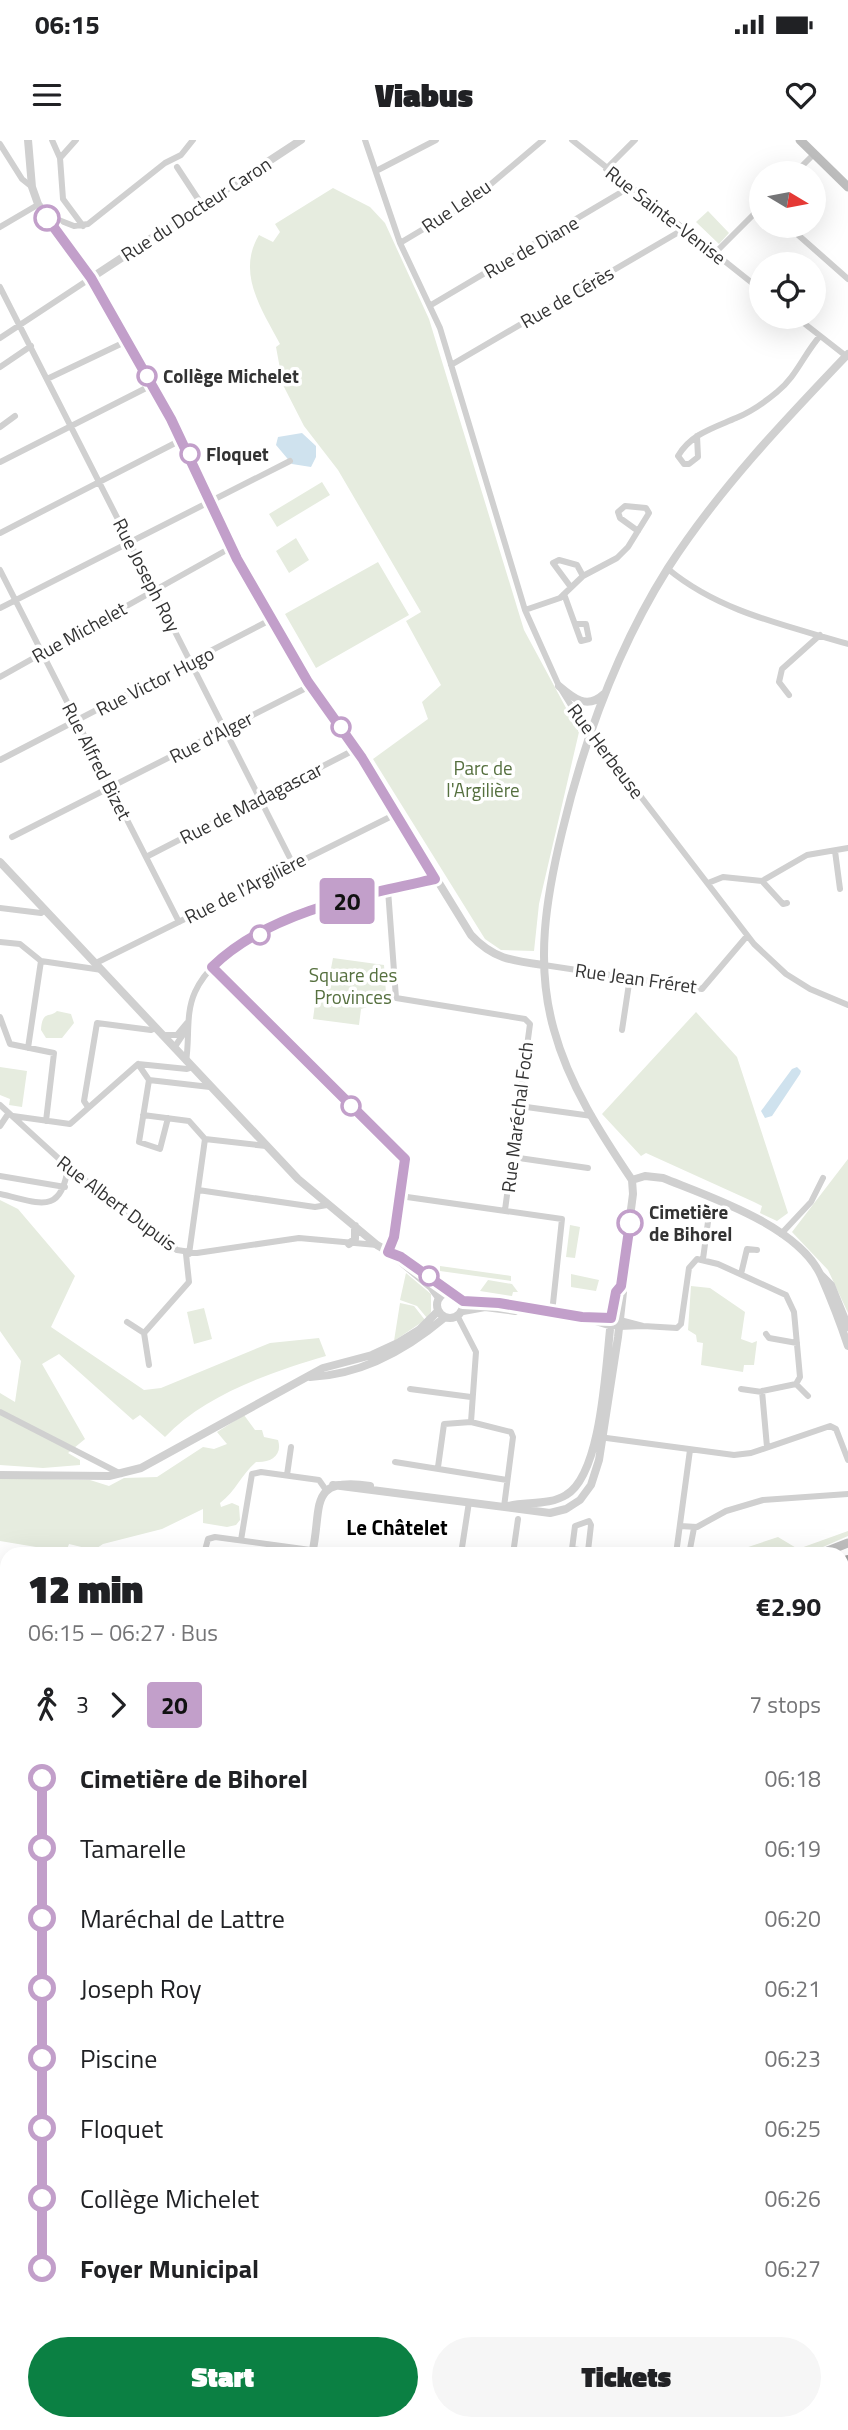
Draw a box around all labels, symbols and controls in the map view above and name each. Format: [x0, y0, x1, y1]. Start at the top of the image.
text: 06:15 [35, 5, 100, 44]
text: Viabus [375, 71, 473, 119]
icon: menu [28, 76, 66, 114]
icon: heart [782, 76, 820, 114]
street label: Rue du Docteur Caron [115, 149, 277, 268]
street label: Rue Sainte-Venise [600, 158, 733, 271]
north arrow [749, 161, 826, 238]
map controls [749, 161, 826, 329]
street label: Rue Leleu [415, 172, 496, 239]
unlabelled marker [34, 205, 60, 231]
street label: Rue de Diane [478, 208, 584, 285]
button: locate [749, 252, 826, 329]
street label: Rue de Cérès [515, 258, 619, 335]
place label: Collège Michelet [163, 361, 299, 390]
marker: Collège Michelet [137, 366, 157, 386]
place label: Floquet [206, 439, 269, 468]
marker: Floquet [180, 444, 200, 464]
street label: Rue Joseph Roy [106, 513, 189, 637]
street label: Rue Michelet [26, 593, 132, 670]
street label: Rue Victor Hugo [91, 638, 219, 723]
street label: Rue Alfred Bizet [55, 697, 140, 825]
street label: Rue Herbeuse [561, 697, 652, 804]
street label: Rue d'Alger [164, 703, 258, 770]
unlabelled marker [331, 717, 351, 737]
park label: Parc de l'Argilière [446, 753, 520, 804]
street label: Rue de Madagascar [174, 754, 328, 851]
street label: Rue de l'Argilière [179, 845, 310, 931]
line badge: 20 [316, 878, 378, 924]
text: 20 [334, 883, 360, 919]
unlabelled marker [250, 925, 270, 945]
street label: Rue Jean Fréret [573, 955, 699, 1000]
park label: Square des Provinces [309, 960, 397, 1011]
street label: Rue Maréchal Foch [493, 1040, 540, 1194]
unlabelled marker [341, 1096, 361, 1116]
street label: Rue Albert Dupuis [51, 1148, 184, 1258]
place label: Cimetière de Bihorel [649, 1197, 732, 1248]
marker: Cimetière de Bihorel [617, 1210, 643, 1236]
unlabelled marker [419, 1266, 439, 1286]
district label: Le Châtelet [346, 1511, 448, 1543]
text: 12 min [28, 1560, 143, 1618]
text: €2.90 [756, 1587, 821, 1626]
text: 06:15 – 06:27 · Bus [28, 1615, 218, 1650]
icon: walk [28, 1686, 66, 1724]
icon: forward [99, 1686, 137, 1724]
text: 3 [76, 1687, 89, 1722]
text: 20 [161, 1687, 188, 1723]
text: 7 stops [749, 1687, 821, 1722]
text: Cimetière de Bihorel [80, 1759, 308, 1798]
text: 06:18 [764, 1761, 821, 1796]
text: Tamarelle [80, 1829, 186, 1868]
text: 06:19 [764, 1831, 821, 1866]
text: Maréchal de Lattre [80, 1899, 285, 1938]
text: 06:20 [764, 1901, 821, 1936]
text: Joseph Roy [80, 1969, 202, 2008]
text: 06:21 [764, 1971, 821, 2006]
text: Piscine [80, 2039, 157, 2078]
text: 06:23 [764, 2041, 821, 2076]
text: Floquet [80, 2109, 163, 2148]
text: 06:25 [764, 2111, 821, 2146]
text: Collège Michelet [80, 2179, 259, 2218]
text: 06:26 [764, 2181, 821, 2216]
text: Foyer Municipal [80, 2249, 259, 2288]
text: 06:27 [764, 2251, 821, 2286]
button: Start [28, 2337, 418, 2417]
button: Tickets [432, 2337, 821, 2417]

